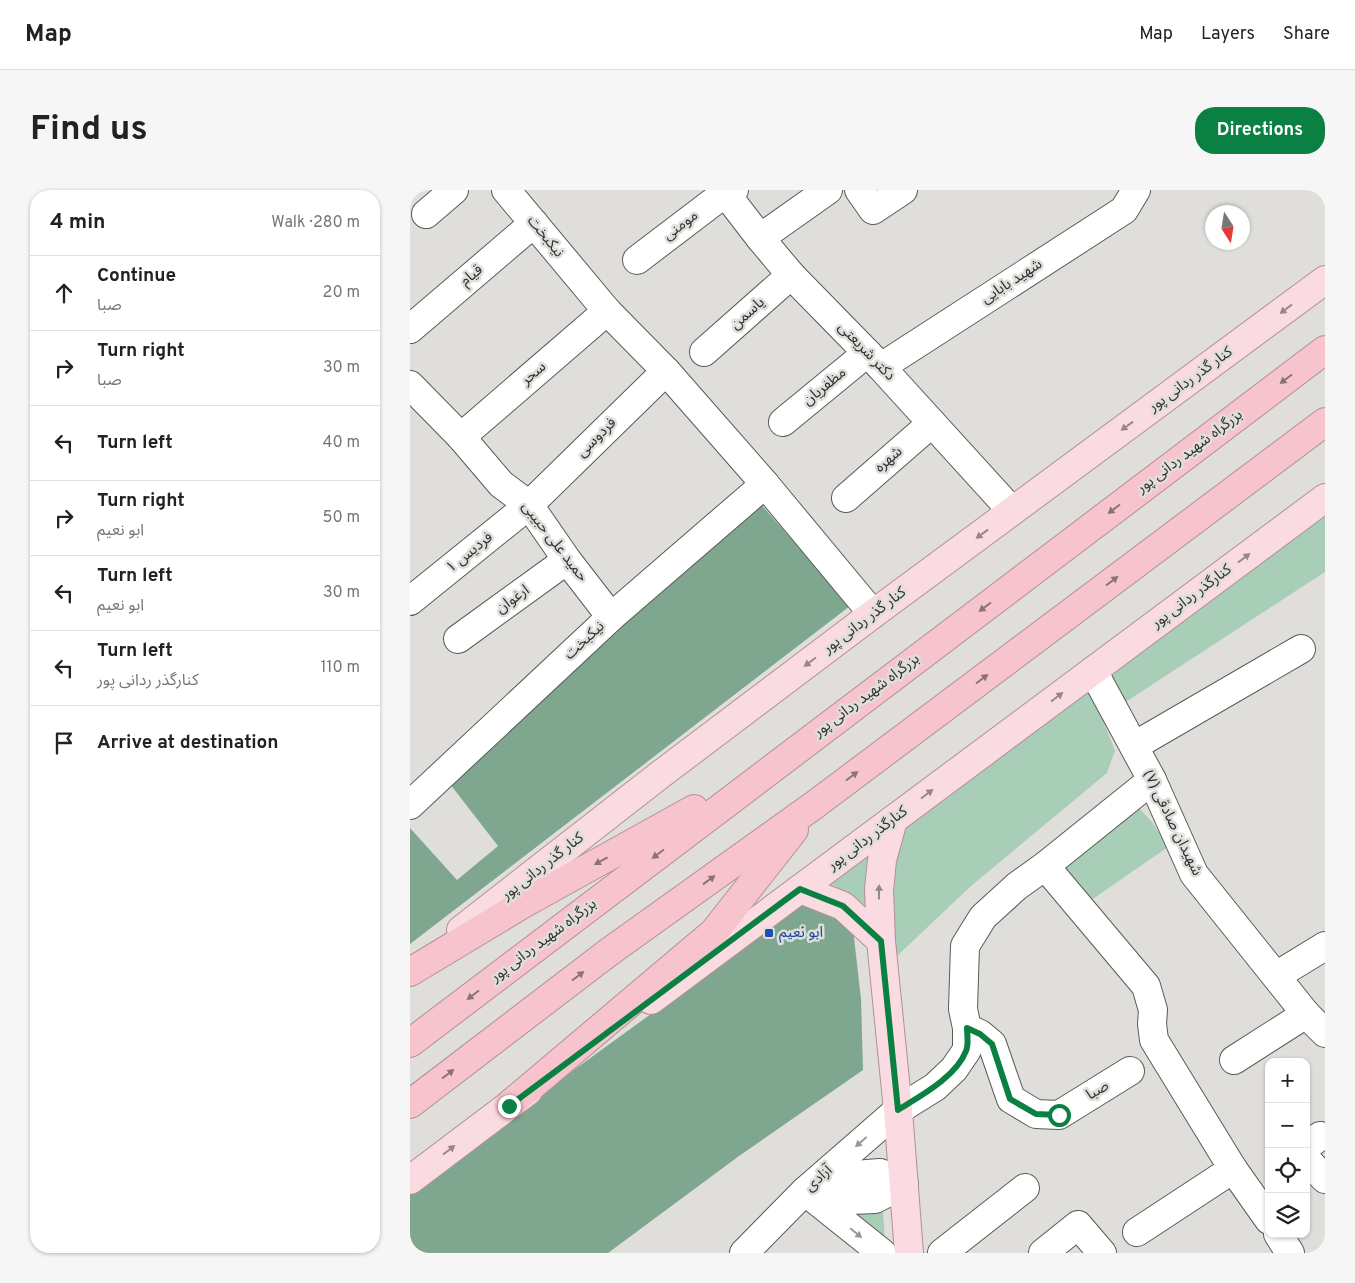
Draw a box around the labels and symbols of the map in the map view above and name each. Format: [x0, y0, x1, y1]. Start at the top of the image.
north arrow [1205, 205, 1250, 250]
street label: مومنی [660, 207, 702, 245]
street label: نیکبخت [522, 212, 568, 262]
street label: شهید بابایی [978, 255, 1046, 309]
street label: قیام [457, 261, 487, 291]
street label: یاسمن [727, 293, 769, 335]
one-way arrow [1279, 304, 1293, 314]
street label: دکتر شریعتی [833, 319, 899, 385]
street label: کنار گذر ردانی پور [1144, 343, 1237, 417]
street label: سحر [517, 358, 551, 391]
street label: مظفریان [799, 364, 851, 410]
one-way arrow [1280, 374, 1293, 385]
street label: بزرگراه شهید ردانی پور [1132, 406, 1247, 499]
street label: فردوسی [573, 414, 621, 462]
one-way arrow [1121, 421, 1134, 432]
street label: شهره [871, 443, 907, 477]
street label: حمید علی حبیبی [517, 498, 591, 586]
one-way arrow [1108, 503, 1121, 514]
street label: فردیس ۱ [443, 528, 498, 578]
one-way arrow [975, 529, 989, 539]
one-way arrow [1237, 553, 1251, 563]
street label: کنارگذر ردانی پور [1147, 560, 1236, 634]
one-way arrow [1105, 576, 1119, 586]
street label: ارغوان [492, 581, 534, 619]
street label: کنار گذر ردانی پور [819, 583, 911, 659]
one-way arrow [979, 601, 992, 612]
street label: نیکبخت [561, 618, 609, 664]
street label: بزرگراه شهید ردانی پور [809, 650, 924, 743]
one-way arrow [803, 657, 817, 667]
one-way arrow [975, 673, 988, 684]
one-way arrow [1050, 692, 1064, 702]
street label: شهیدان صادقی (۷) [1138, 767, 1206, 879]
one-way arrow [845, 771, 858, 782]
one-way arrow [920, 789, 933, 800]
street label: کنارگذر ردانی پور [823, 802, 912, 876]
street label: کنار گذر ردانی پور [497, 828, 589, 906]
one-way arrow [652, 849, 665, 860]
one-way arrow [594, 857, 607, 866]
one-way arrow [702, 875, 715, 886]
one-way arrow [875, 884, 883, 900]
street label: بزرگراه شهید ردانی پور [486, 895, 601, 988]
place label: ابو نعیم [779, 924, 823, 943]
marker: ابو نعیم [763, 927, 775, 939]
one-way arrow [571, 971, 585, 981]
one-way arrow [467, 989, 480, 1000]
one-way arrow [442, 1069, 455, 1080]
street label: صبا [1083, 1077, 1113, 1105]
route end [498, 1095, 521, 1118]
route start [1048, 1104, 1071, 1127]
one-way arrow [855, 1136, 867, 1147]
one-way arrow [442, 1145, 455, 1156]
street label: آزادی [801, 1161, 837, 1196]
one-way arrow [850, 1227, 863, 1238]

